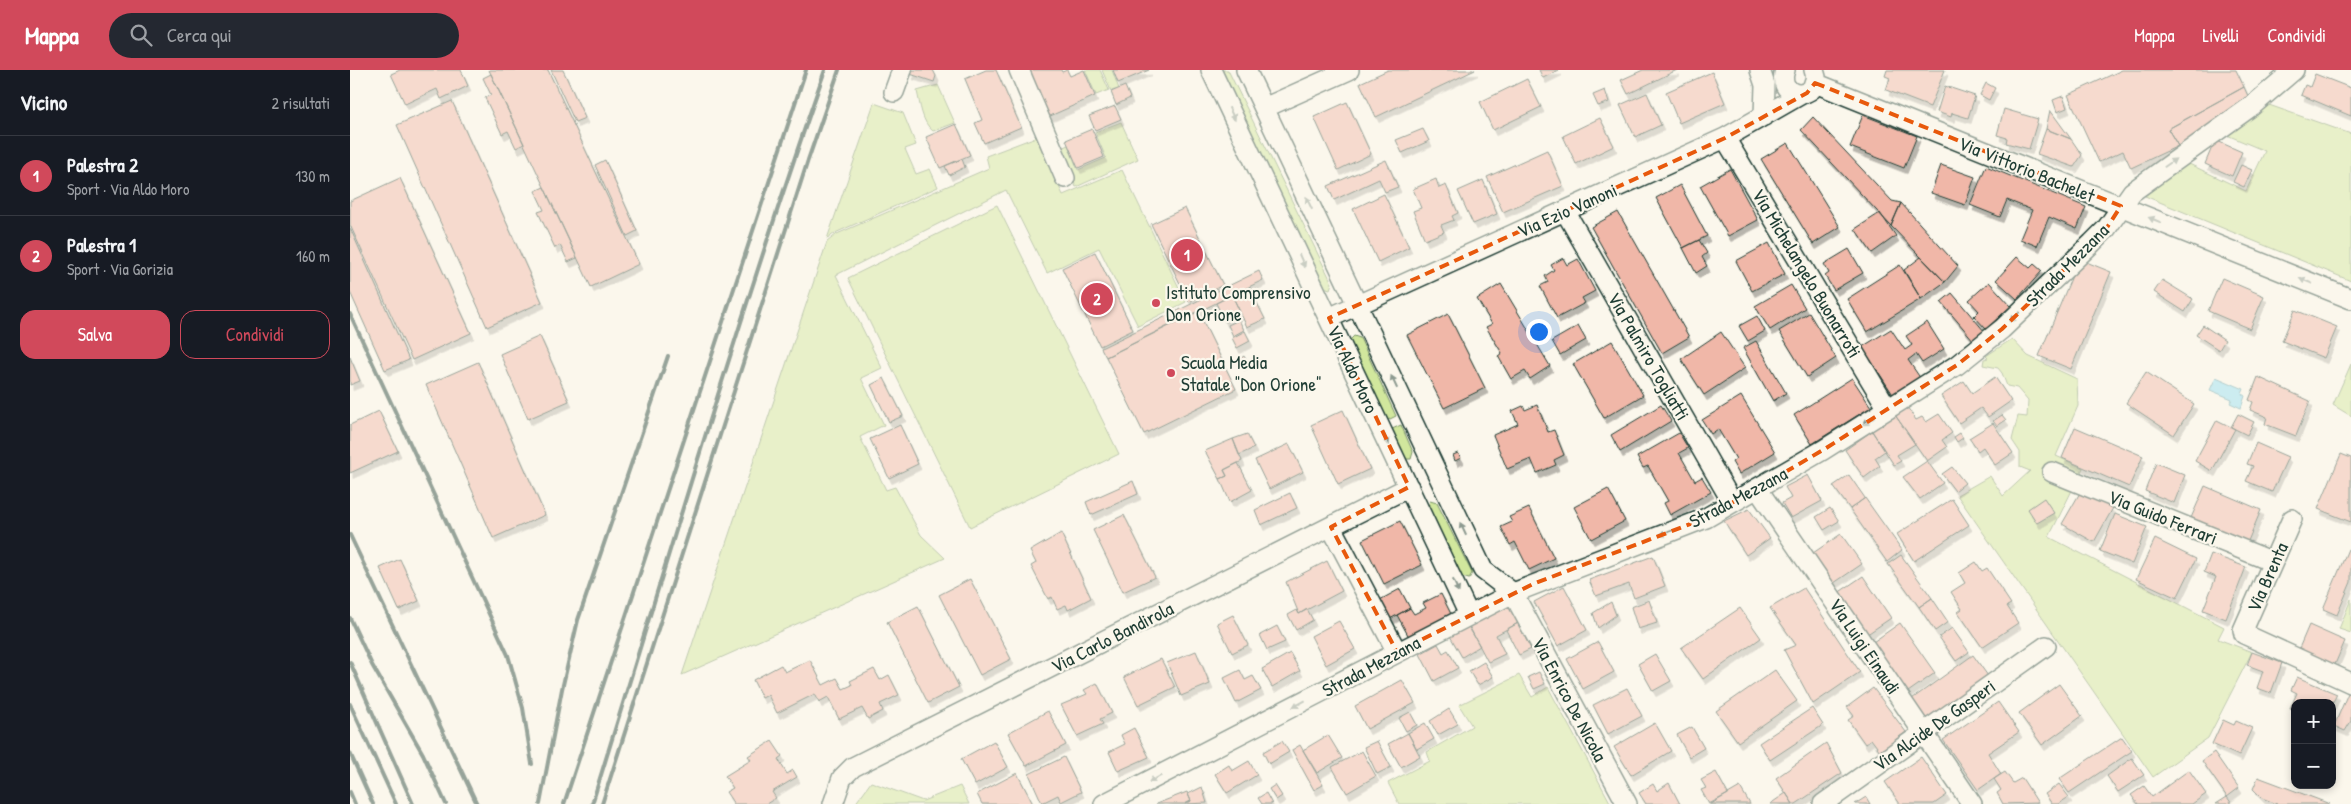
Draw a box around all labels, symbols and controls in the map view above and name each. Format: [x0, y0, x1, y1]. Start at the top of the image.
search box [109, 13, 459, 58]
text: Mappa [25, 19, 79, 51]
icon: search [127, 21, 155, 49]
text: Cerca qui [167, 22, 232, 48]
text: Mappa [2134, 23, 2175, 48]
text: Livelli [2203, 23, 2239, 48]
text: Condividi [2267, 23, 2326, 48]
text: Vicino [20, 88, 67, 117]
text: 2 risultati [271, 92, 330, 114]
one-way arrow [1228, 107, 1236, 121]
street label: Via Vittorio Bachelet [1955, 130, 2100, 208]
text: Palestra 2 [67, 152, 138, 178]
one-way arrow [2163, 158, 2177, 168]
text: 1 [33, 165, 39, 187]
text: 130 m [295, 165, 330, 187]
street label: Via Ezio Vanoni [1513, 176, 1621, 244]
text: Sport · Via Aldo Moro [67, 178, 189, 200]
street label: Via Michelangelo Buonarroti [1746, 183, 1868, 363]
one-way arrow [1305, 196, 1313, 211]
one-way arrow [2147, 216, 2162, 224]
street label: Strada Mezzana [2020, 217, 2115, 312]
text: Palestra 1 [67, 232, 136, 258]
pin: 1 [1171, 236, 1203, 274]
text: 2 [32, 245, 40, 267]
text: 160 m [296, 245, 330, 267]
one-way arrow [1299, 254, 1307, 268]
text: Sport · Via Gorizia [67, 258, 173, 280]
one-way arrow [2298, 277, 2313, 285]
place label: Istituto Comprensivo Don Orione [1166, 279, 1311, 327]
pin: 2 [1081, 280, 1113, 318]
street label: Via Palmiro Togliatti [1602, 287, 1696, 425]
marker: Istituto Comprensivo Don Orione [1150, 297, 1162, 309]
button: Salva [20, 310, 170, 359]
button: Condividi [180, 310, 330, 359]
one-way arrow [2009, 311, 2021, 323]
your location [1526, 319, 1552, 345]
street label: Via Aldo Moro [1321, 321, 1385, 418]
place label: Scuola Media Statale "Don Orione" [1181, 349, 1322, 397]
marker: Scuola Media Statale "Don Orione" [1165, 367, 1177, 379]
one-way arrow [1389, 375, 1397, 389]
one-way arrow [1862, 417, 1875, 426]
one-way arrow [1383, 432, 1391, 446]
street label: Strada Mezzana [1684, 460, 1792, 534]
street label: Via Guido Ferrari [2105, 483, 2221, 551]
one-way arrow [1459, 522, 1467, 536]
one-way arrow [1658, 530, 1673, 538]
street label: Via Brenta [2240, 537, 2294, 616]
one-way arrow [1452, 579, 1460, 593]
street label: Via Luigi Einaudi [1823, 593, 1907, 699]
street label: Via Carlo Bandirola [1046, 595, 1178, 679]
street label: Strada Mezzana [1317, 629, 1425, 703]
street label: Via Enrico De Nicola [1526, 632, 1614, 766]
street label: Via Alcide De Gasperi [1868, 673, 2000, 777]
map controls [2291, 699, 2336, 789]
button: + [2291, 699, 2336, 744]
one-way arrow [1291, 700, 1306, 708]
button: − [2291, 744, 2336, 789]
one-way arrow [1147, 775, 1162, 783]

